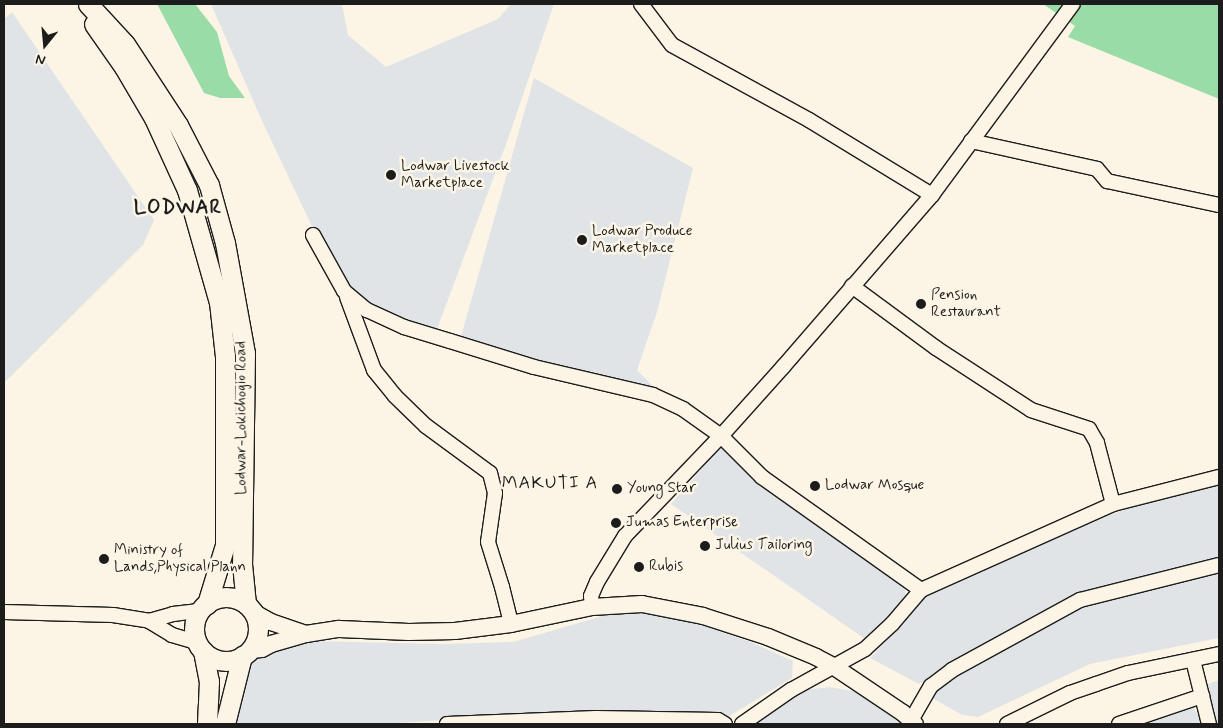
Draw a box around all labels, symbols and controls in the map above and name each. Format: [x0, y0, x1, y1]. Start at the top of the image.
north arrow [20, 20, 70, 70]
text: N [34, 49, 48, 69]
place label: Lodwar Livestock Marketplace [401, 157, 511, 192]
marker: Lodwar Livestock Marketplace [385, 169, 397, 181]
district label: LODWAR [134, 195, 222, 219]
place label: Lodwar Produce Marketplace [592, 222, 693, 257]
marker: Lodwar Produce Marketplace [576, 234, 588, 246]
place label: Pension Restaurant [931, 286, 1001, 321]
marker: Pension Restaurant [915, 298, 927, 310]
street label: Lodwar-Lokichogio Road [233, 341, 251, 495]
district label: MAKUTI A [502, 472, 598, 494]
place label: Lodwar Mosque [825, 477, 925, 495]
place label: Young Star [627, 480, 696, 498]
marker: Lodwar Mosque [809, 480, 821, 492]
marker: Young Star [611, 483, 623, 495]
place label: Jumas Enterprise [626, 514, 738, 532]
marker: Jumas Enterprise [610, 517, 622, 529]
place label: Julius Tailoring [715, 537, 809, 555]
marker: Julius Tailoring [699, 540, 711, 552]
place label: Ministry of Lands,Physical Plann [114, 541, 250, 576]
marker: Ministry of Lands,Physical Plann [98, 553, 110, 565]
place label: Rubis [649, 558, 683, 576]
marker: Rubis [633, 561, 645, 573]

